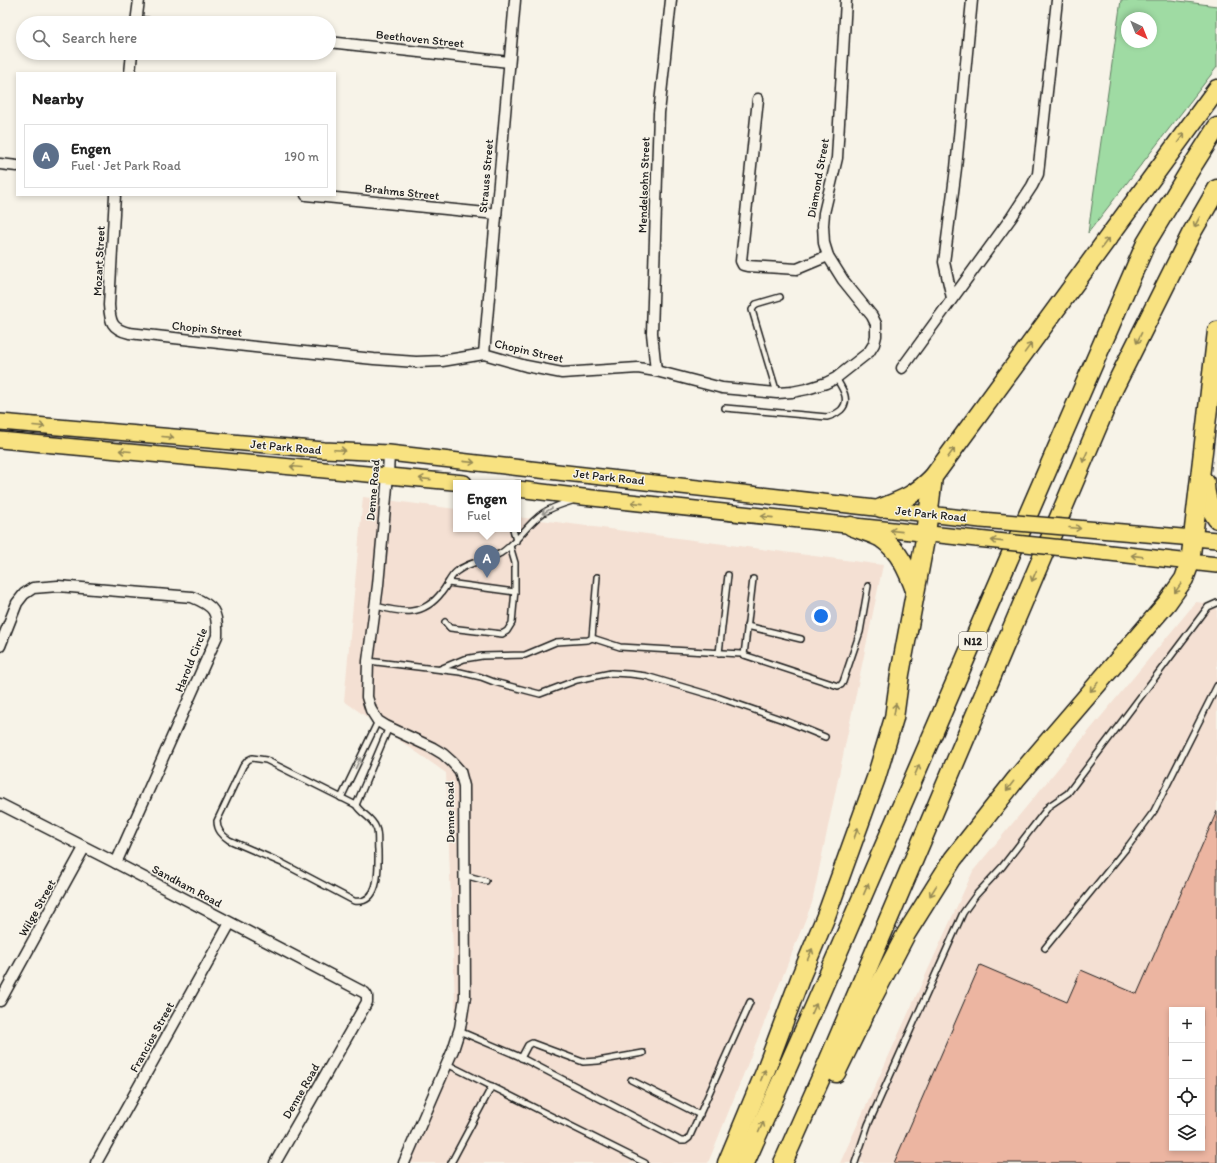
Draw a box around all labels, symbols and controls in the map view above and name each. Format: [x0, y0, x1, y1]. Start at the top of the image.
north arrow [1121, 12, 1157, 48]
search box [16, 16, 336, 60]
icon: search [30, 27, 52, 49]
street label: Beethoven Street [375, 27, 465, 51]
text: Search here [62, 29, 137, 47]
text: Nearby [32, 88, 84, 108]
one-way arrow [1177, 133, 1186, 144]
street label: Mendelsohn Street [635, 136, 653, 233]
street label: Diamond Street [804, 137, 832, 219]
street label: Strauss Street [476, 138, 496, 213]
text: Engen [71, 140, 111, 158]
text: A [42, 149, 50, 164]
text: 190 m [284, 149, 319, 164]
text: Fuel · Jet Park Road [71, 158, 181, 173]
street label: Brahms Street [364, 181, 440, 203]
one-way arrow [1193, 216, 1201, 228]
street label: Mozart Street [90, 225, 108, 297]
one-way arrow [1100, 237, 1109, 248]
street label: Chopin Street [171, 318, 243, 340]
one-way arrow [1135, 332, 1142, 344]
street label: Chopin Street [493, 336, 565, 366]
one-way arrow [1024, 342, 1032, 353]
one-way arrow [32, 422, 45, 429]
one-way arrow [161, 433, 174, 440]
street label: Jet Park Road [250, 437, 323, 457]
one-way arrow [119, 447, 132, 454]
one-way arrow [333, 447, 346, 454]
one-way arrow [947, 447, 955, 458]
one-way arrow [1081, 450, 1088, 462]
street label: Denne Road [363, 458, 383, 521]
one-way arrow [462, 458, 475, 465]
one-way arrow [290, 463, 303, 470]
street label: Jet Park Road [573, 466, 646, 488]
one-way arrow [419, 475, 432, 483]
popup [453, 480, 521, 532]
text: Engen [467, 490, 507, 508]
one-way arrow [631, 499, 644, 507]
street label: Jet Park Road [895, 503, 968, 525]
text: Fuel [467, 508, 491, 523]
one-way arrow [541, 508, 553, 516]
one-way arrow [761, 513, 774, 521]
one-way arrow [1068, 524, 1081, 531]
one-way arrow [890, 527, 903, 534]
one-way arrow [991, 537, 1004, 545]
pin: A [474, 545, 500, 578]
one-way arrow [1130, 552, 1143, 560]
one-way arrow [1030, 570, 1038, 582]
one-way arrow [1174, 582, 1182, 593]
your location [811, 606, 831, 626]
street label: Harold Circle [172, 626, 210, 694]
road number: N12 [959, 632, 987, 650]
one-way arrow [1090, 682, 1099, 693]
one-way arrow [891, 703, 899, 716]
one-way arrow [355, 757, 362, 769]
one-way arrow [914, 765, 922, 777]
street label: Denne Road [442, 781, 458, 843]
one-way arrow [1006, 781, 1014, 792]
one-way arrow [853, 827, 861, 839]
street label: Sandham Road [150, 862, 225, 911]
street label: Wilge Street [16, 877, 59, 939]
one-way arrow [863, 884, 870, 896]
one-way arrow [929, 885, 937, 896]
one-way arrow [807, 948, 814, 960]
street label: Francios Street [127, 999, 177, 1075]
one-way arrow [811, 1003, 818, 1015]
map controls [1169, 1007, 1205, 1151]
button: + [1169, 1007, 1205, 1043]
button: − [1169, 1043, 1205, 1079]
street label: Denne Road [280, 1060, 323, 1121]
one-way arrow [760, 1070, 768, 1082]
button: locate [1169, 1079, 1205, 1115]
button: layers [1169, 1115, 1205, 1151]
one-way arrow [758, 1122, 765, 1134]

